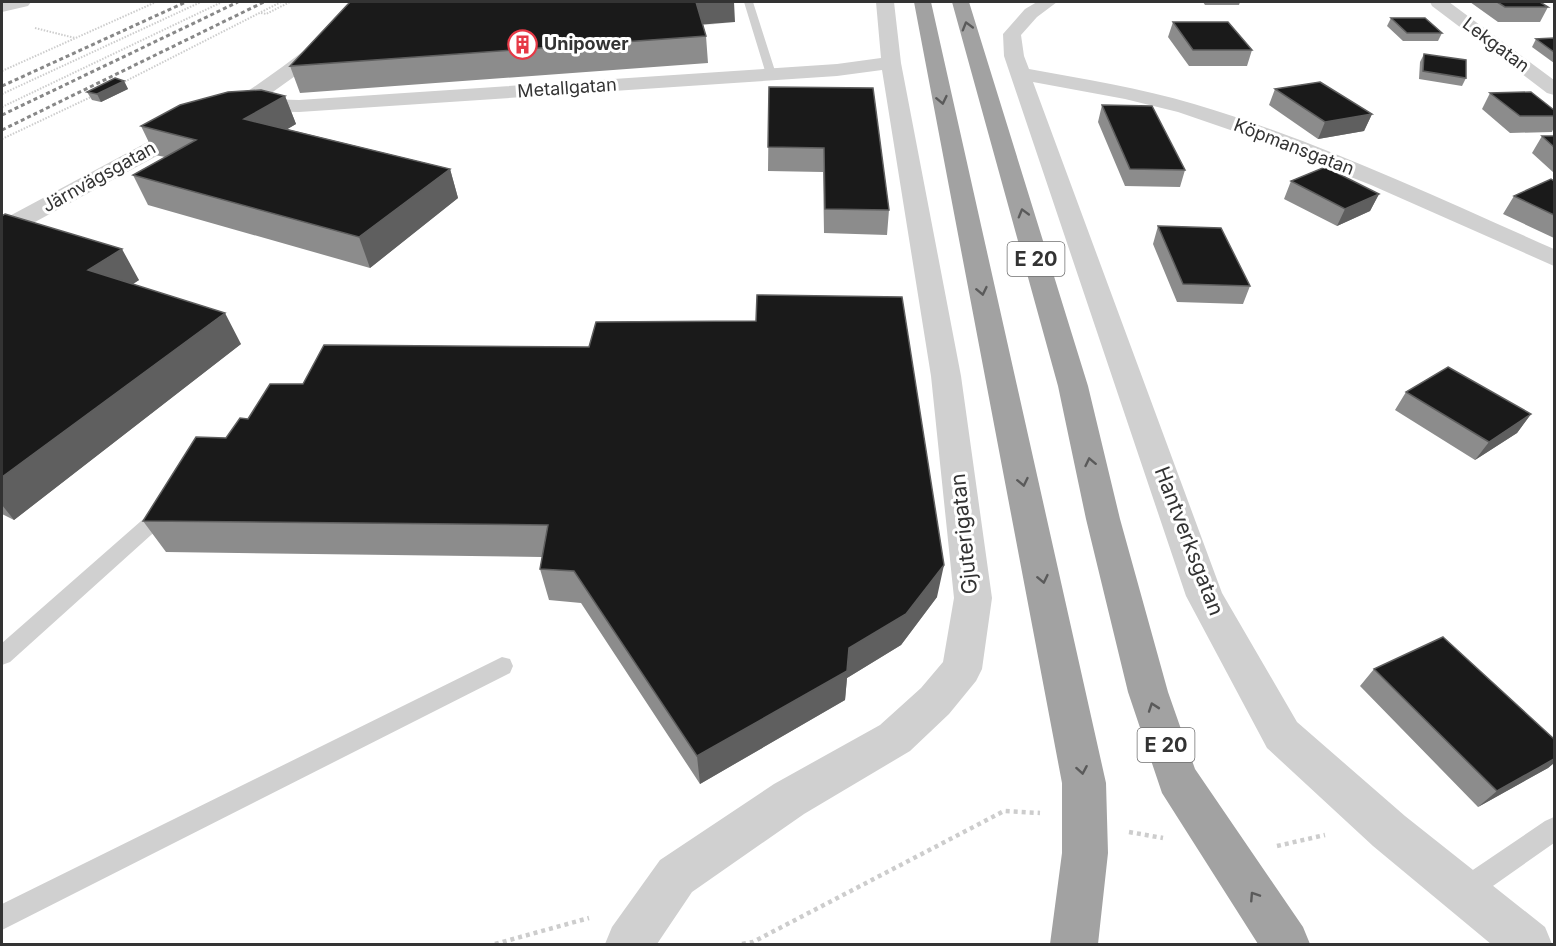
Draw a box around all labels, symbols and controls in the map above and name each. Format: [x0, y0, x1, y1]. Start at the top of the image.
street label: Lekgatan [1459, 13, 1534, 76]
one-way arrow [962, 21, 974, 32]
building icon: Unipower [507, 28, 539, 60]
place label: Unipower [544, 33, 629, 54]
street label: Metallgatan [517, 74, 617, 101]
one-way arrow [935, 95, 948, 105]
street label: Köpmansgatan [1231, 114, 1357, 179]
street label: Järnvägsgatan [38, 137, 159, 216]
one-way arrow [1018, 208, 1030, 219]
road number: E 20 [1008, 242, 1064, 276]
one-way arrow [975, 285, 988, 295]
one-way arrow [1084, 457, 1097, 467]
street label: Hantverksgatan [1150, 463, 1229, 619]
street label: Gjuterigatan [945, 472, 982, 596]
one-way arrow [1015, 476, 1028, 486]
one-way arrow [1036, 574, 1049, 584]
one-way arrow [1147, 702, 1160, 713]
road number: E 20 [1138, 728, 1194, 762]
one-way arrow [1075, 765, 1088, 775]
one-way arrow [1250, 891, 1261, 902]

